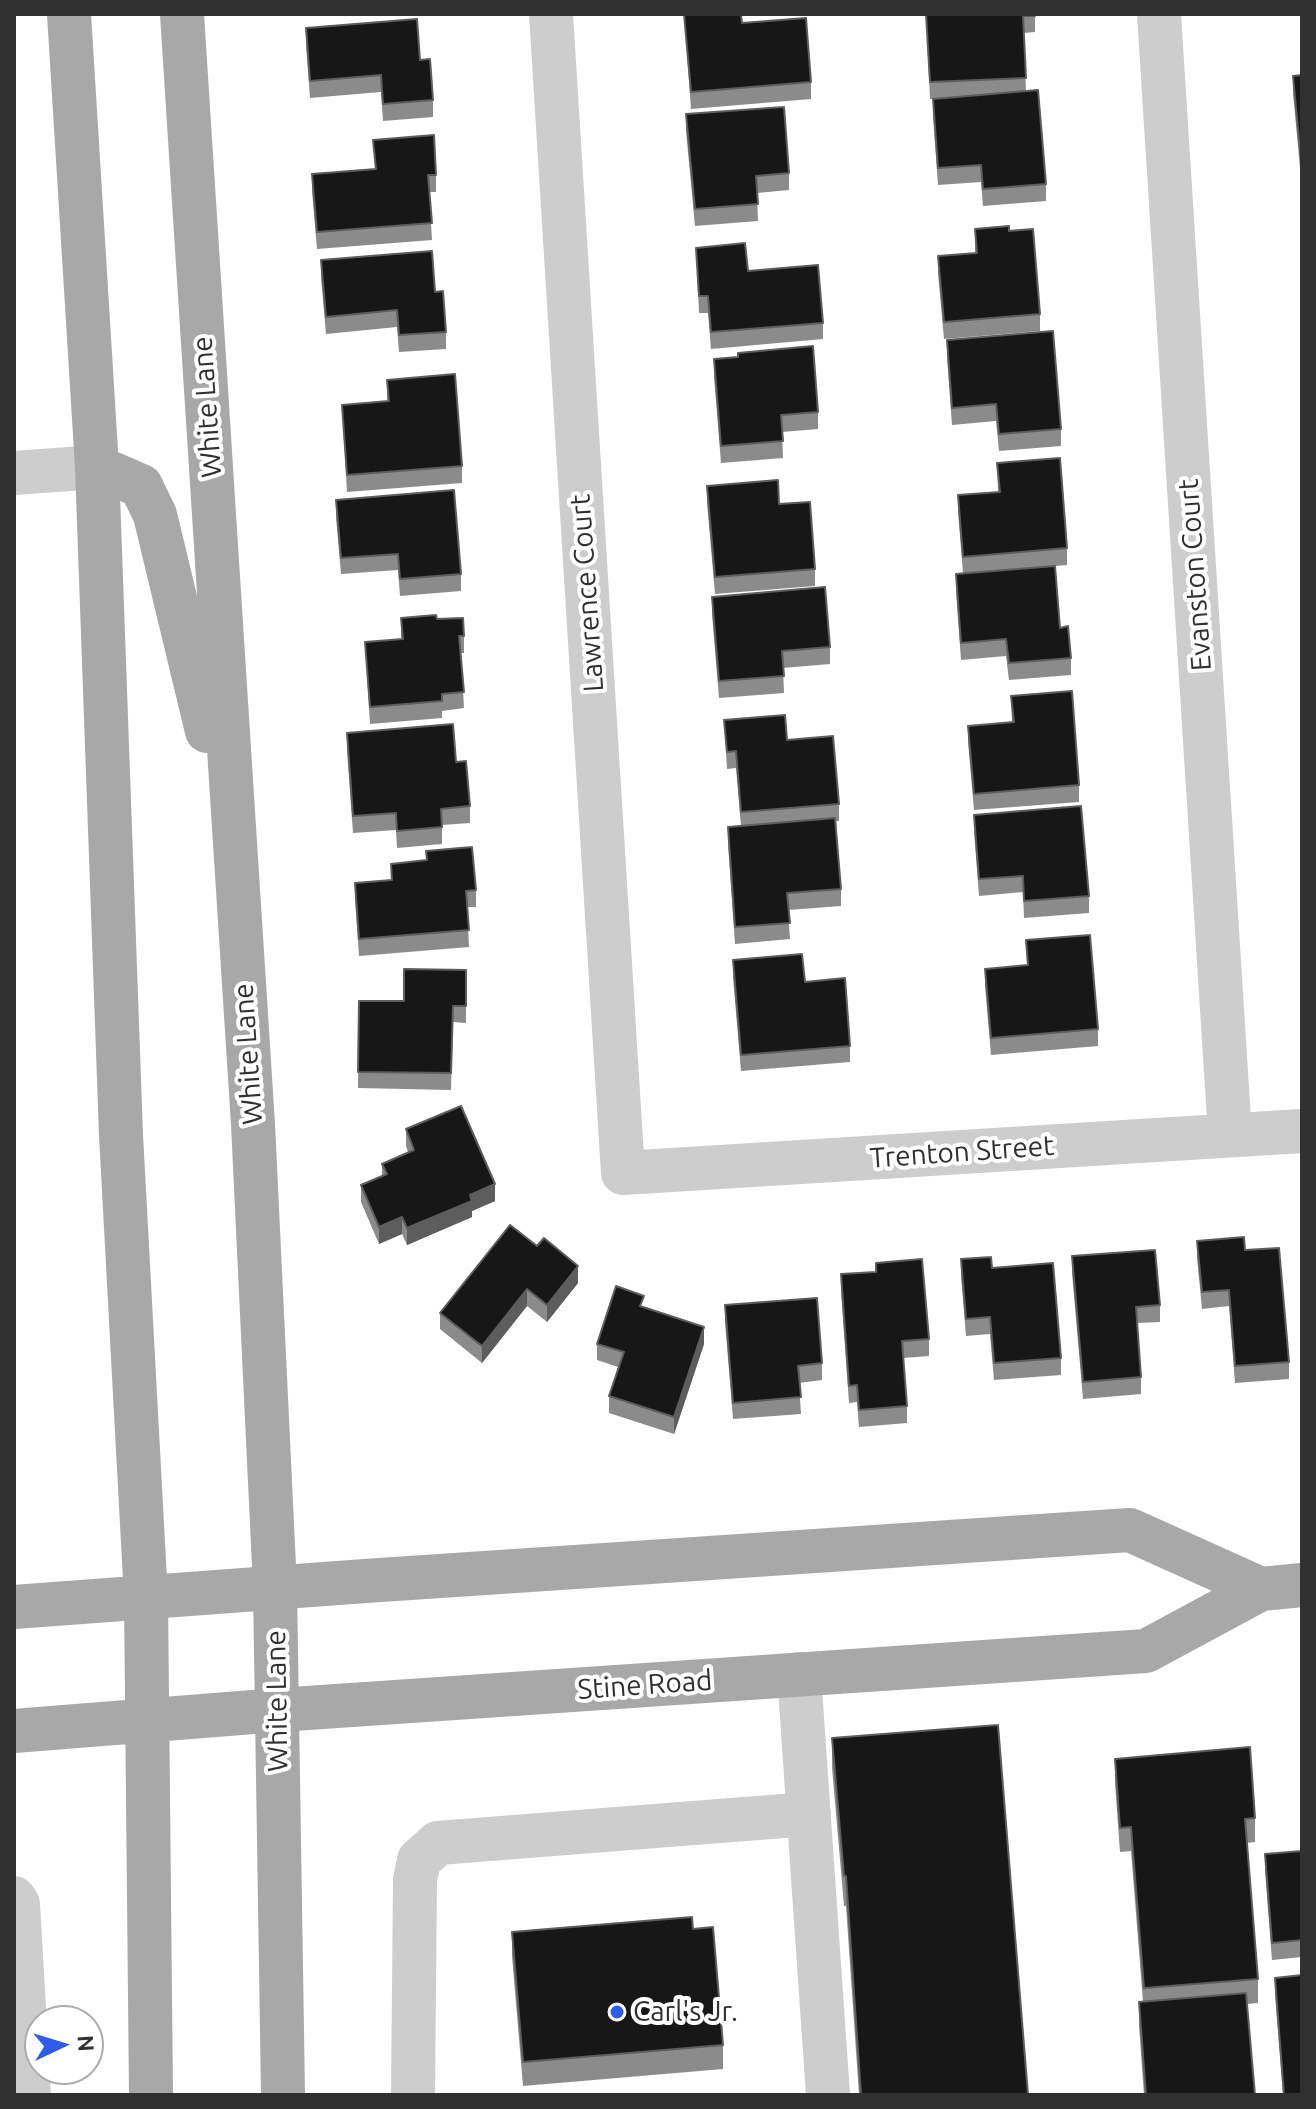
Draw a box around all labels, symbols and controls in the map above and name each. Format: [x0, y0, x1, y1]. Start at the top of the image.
street label: White Lane [185, 335, 229, 479]
street label: Evanston Court [1172, 478, 1218, 672]
street label: Lawrence Court [563, 493, 611, 693]
street label: White Lane [226, 982, 270, 1126]
street label: Trenton Street [869, 1129, 1055, 1175]
street label: White Lane [259, 1630, 295, 1772]
street label: Stine Road [577, 1664, 713, 1706]
place label: Carl's Jr. [633, 1995, 738, 2029]
marker: Carl's Jr. [608, 2003, 626, 2021]
north arrow [24, 2005, 104, 2085]
text: N [73, 2034, 99, 2052]

